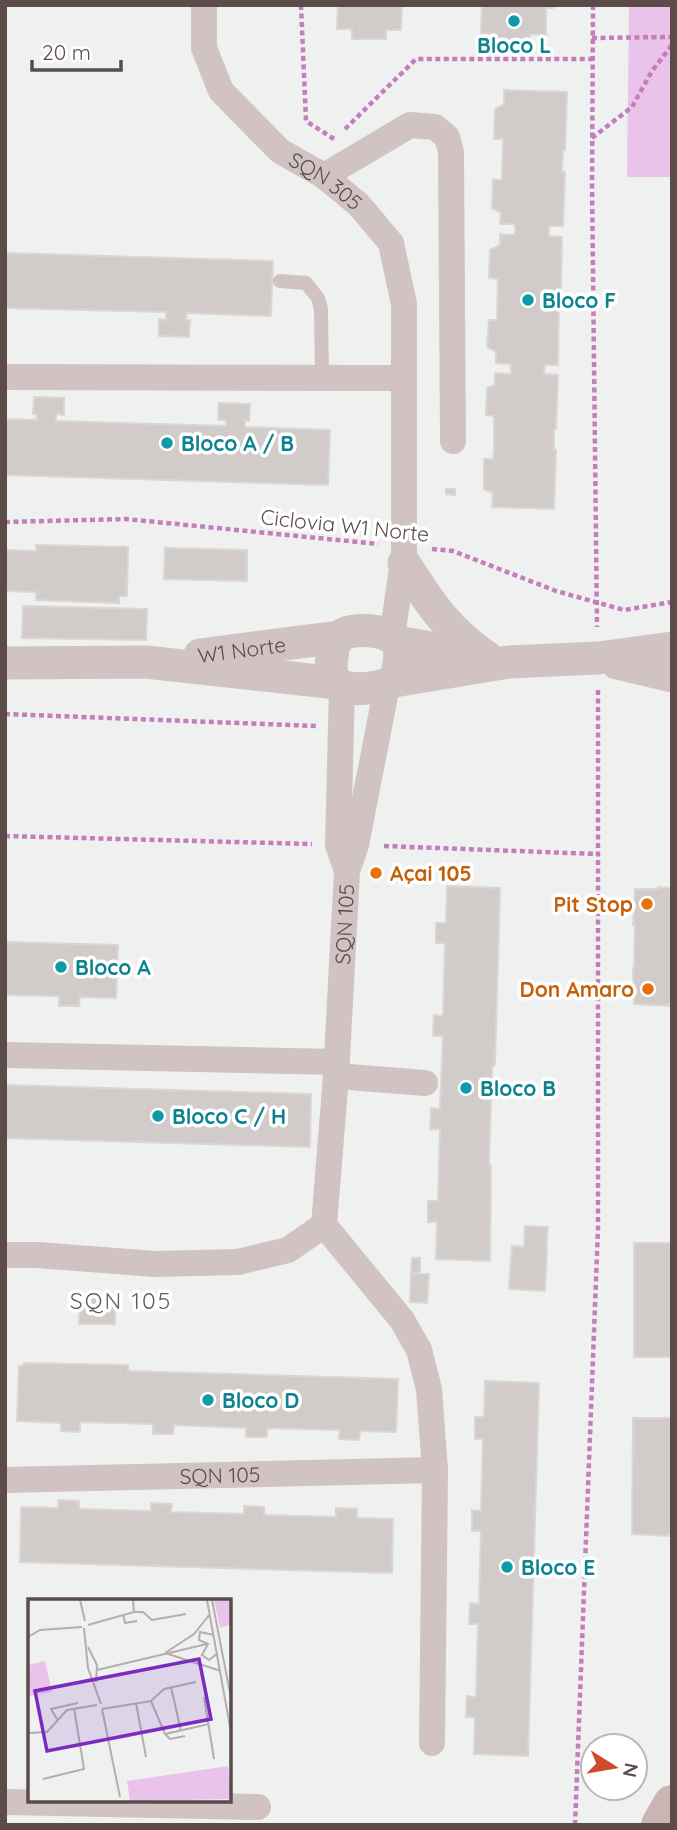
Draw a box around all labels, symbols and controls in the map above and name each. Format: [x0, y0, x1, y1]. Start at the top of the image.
marker: Bloco L [506, 13, 522, 29]
scale bar [32, 28, 121, 72]
place label: Bloco L [477, 32, 551, 58]
text: 20 m [42, 39, 91, 65]
street label: SQN 305 [285, 146, 368, 215]
place label: Bloco F [542, 287, 616, 313]
marker: Bloco F [520, 292, 536, 308]
place label: Bloco A / B [181, 430, 294, 456]
marker: Bloco A / B [159, 435, 175, 451]
street label: Ciclovia W1 Norte [260, 503, 430, 547]
street label: W1 Norte [196, 631, 287, 668]
place label: Açai 105 [390, 860, 472, 886]
marker: Açai 105 [368, 865, 384, 881]
street label: SQN 105 [329, 883, 359, 965]
place label: Pit Stop [554, 891, 633, 917]
marker: Pit Stop [639, 896, 655, 912]
place label: Bloco A [75, 954, 151, 980]
marker: Bloco A [53, 959, 69, 975]
place label: Don Amaro [520, 976, 634, 1002]
marker: Don Amaro [640, 981, 656, 997]
place label: Bloco B [480, 1075, 556, 1101]
marker: Bloco B [458, 1080, 474, 1096]
place label: Bloco C / H [172, 1103, 286, 1129]
marker: Bloco C / H [150, 1108, 166, 1124]
district label: SQN 105 [70, 1286, 172, 1315]
place label: Bloco D [222, 1387, 299, 1413]
marker: Bloco D [200, 1392, 216, 1408]
street label: SQN 105 [179, 1461, 261, 1489]
place label: Bloco E [521, 1554, 595, 1580]
marker: Bloco E [499, 1559, 515, 1575]
inset map [28, 1599, 231, 1802]
north arrow [579, 1732, 649, 1802]
text: N [618, 1761, 644, 1779]

